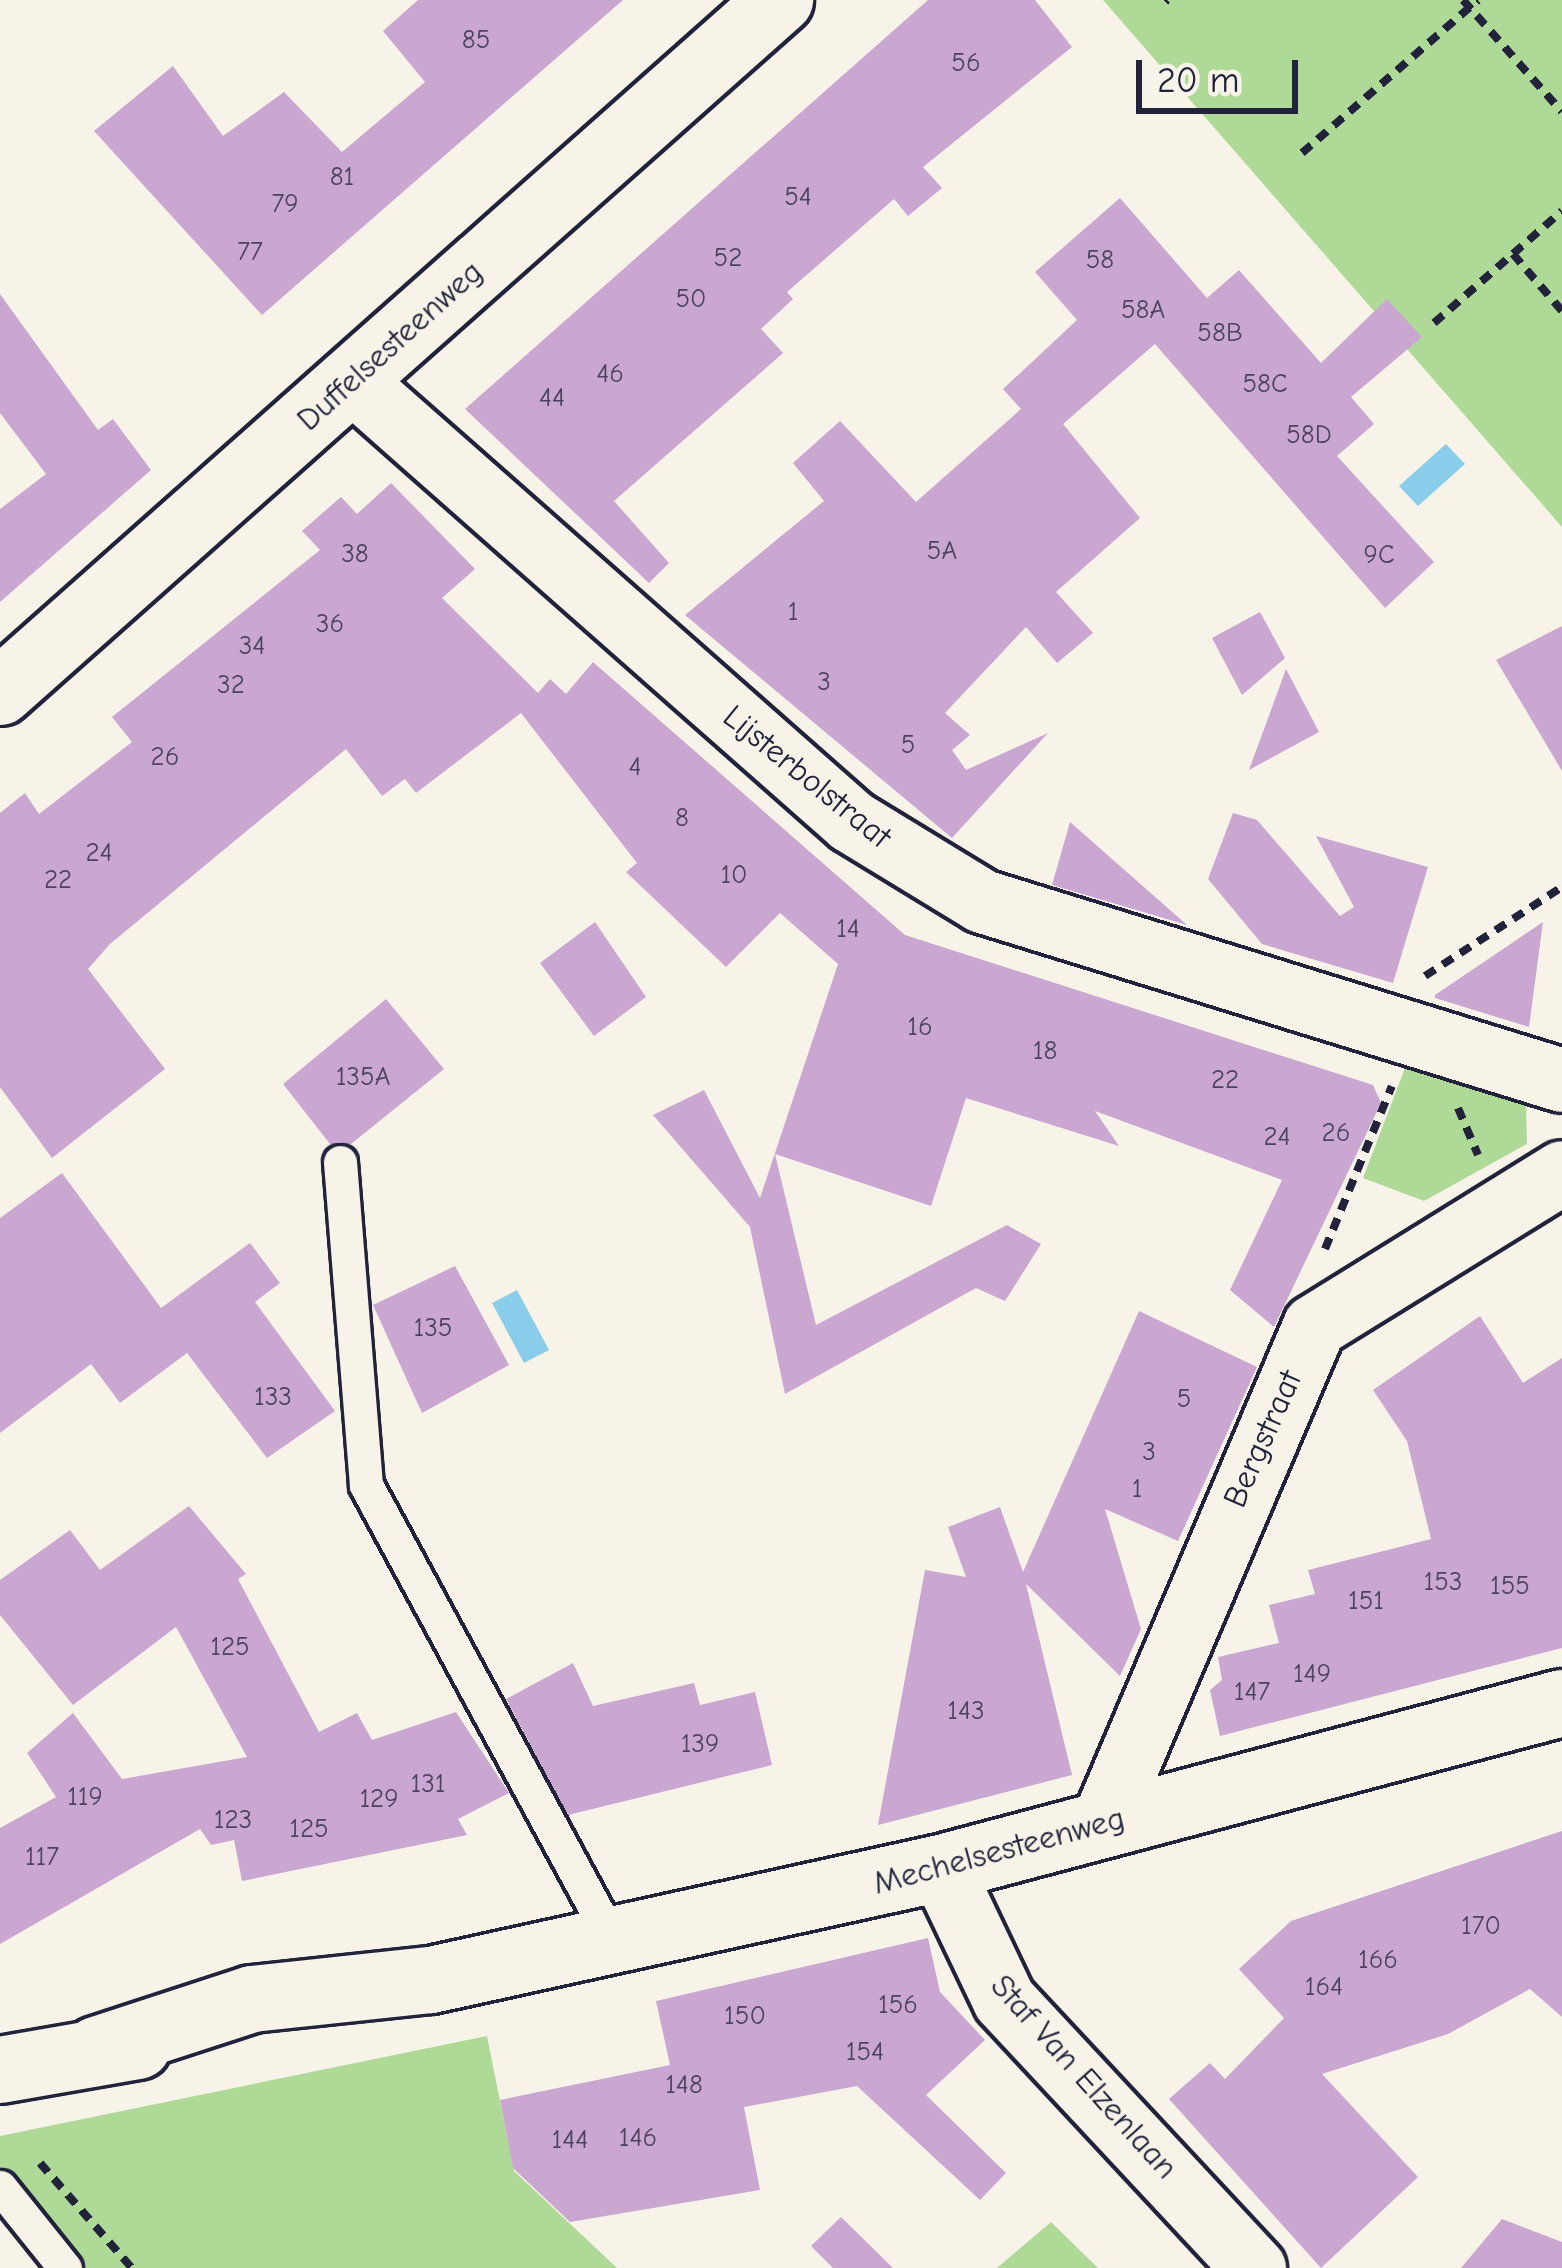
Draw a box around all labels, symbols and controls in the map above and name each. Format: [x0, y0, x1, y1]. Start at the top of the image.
house number: 85 [462, 24, 490, 56]
scale bar [1142, 36, 1304, 110]
house number: 56 [951, 47, 981, 79]
text: 20 m [1157, 60, 1240, 101]
house number: 81 [330, 161, 354, 193]
house number: 54 [784, 181, 812, 213]
house number: 79 [271, 188, 299, 220]
house number: 77 [237, 236, 263, 268]
house number: 52 [714, 242, 742, 274]
house number: 58 [1086, 244, 1114, 276]
street label: Duffelsesteenweg [289, 252, 491, 440]
house number: 50 [675, 283, 707, 315]
house number: 58A [1121, 294, 1165, 326]
house number: 58B [1197, 317, 1243, 349]
house number: 46 [596, 358, 624, 390]
house number: 58C [1242, 368, 1288, 400]
house number: 44 [539, 382, 565, 414]
house number: 58D [1286, 419, 1332, 451]
house number: 5A [927, 535, 957, 567]
house number: 38 [341, 538, 369, 570]
house number: 9C [1364, 539, 1394, 571]
house number: 1 [788, 596, 798, 628]
house number: 36 [316, 608, 344, 640]
house number: 34 [239, 630, 265, 662]
house number: 3 [817, 666, 831, 698]
house number: 32 [217, 669, 245, 701]
street label: Lijsterbolstraat [715, 697, 899, 857]
house number: 5 [901, 729, 915, 761]
house number: 26 [151, 741, 179, 773]
house number: 4 [628, 751, 642, 783]
house number: 8 [675, 802, 689, 834]
house number: 24 [85, 837, 113, 869]
house number: 10 [720, 859, 748, 891]
house number: 22 [44, 864, 72, 896]
house number: 14 [836, 913, 860, 945]
house number: 16 [907, 1011, 933, 1043]
house number: 18 [1033, 1035, 1057, 1067]
house number: 135A [336, 1061, 390, 1093]
house number: 22 [1211, 1064, 1239, 1096]
house number: 26 [1322, 1117, 1350, 1149]
house number: 24 [1263, 1121, 1291, 1153]
house number: 135 [414, 1312, 452, 1344]
street label: Bergstraat [1215, 1364, 1311, 1514]
house number: 133 [254, 1381, 292, 1413]
house number: 5 [1177, 1383, 1191, 1415]
house number: 3 [1142, 1436, 1156, 1468]
house number: 1 [1132, 1473, 1142, 1505]
house number: 153 [1424, 1566, 1462, 1598]
house number: 155 [1490, 1570, 1530, 1602]
house number: 151 [1348, 1585, 1384, 1617]
house number: 125 [210, 1631, 250, 1663]
house number: 149 [1293, 1658, 1331, 1690]
house number: 147 [1234, 1676, 1270, 1708]
house number: 143 [947, 1695, 985, 1727]
house number: 139 [681, 1728, 719, 1760]
house number: 131 [410, 1768, 446, 1800]
house number: 119 [67, 1781, 103, 1813]
house number: 129 [359, 1783, 399, 1815]
street label: Mechelsesteenweg [869, 1798, 1129, 1904]
house number: 123 [214, 1804, 252, 1836]
house number: 125 [289, 1813, 329, 1845]
house number: 117 [25, 1841, 59, 1873]
house number: 170 [1461, 1910, 1501, 1942]
house number: 166 [1358, 1944, 1398, 1976]
street label: Staf Van Elzenlaan [982, 1967, 1186, 2187]
house number: 164 [1305, 1971, 1343, 2003]
house number: 156 [878, 1989, 918, 2021]
house number: 150 [724, 2000, 766, 2032]
house number: 154 [846, 2036, 884, 2068]
house number: 148 [665, 2069, 703, 2101]
house number: 146 [619, 2122, 657, 2154]
house number: 144 [552, 2124, 588, 2156]

